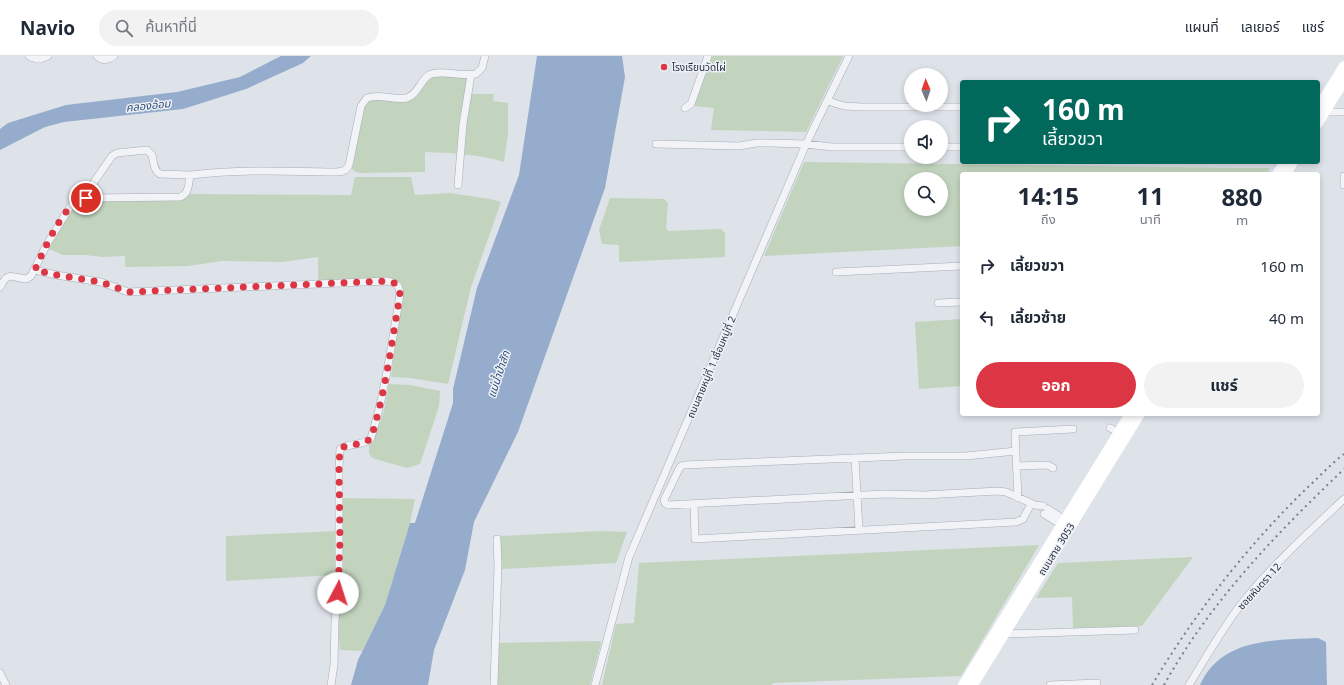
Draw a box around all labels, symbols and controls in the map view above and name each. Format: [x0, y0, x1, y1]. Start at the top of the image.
search box [99, 10, 379, 46]
text: Navio [20, 15, 75, 41]
text: ค้นหาที่นี่ [145, 16, 197, 36]
icon: search [113, 17, 135, 39]
text: แผนที่ [1185, 17, 1219, 36]
text: เลเยอร์ [1241, 17, 1280, 36]
text: แชร์ [1302, 17, 1324, 36]
place label: โรงเรียนวัดไผ่ [672, 60, 726, 74]
marker: โรงเรียนวัดไผ่ [659, 62, 669, 72]
north arrow [904, 68, 948, 112]
map controls [904, 68, 948, 216]
text: 160 m [1042, 90, 1125, 128]
water label: คลองอ้อม [125, 95, 172, 115]
icon: right [976, 96, 1028, 148]
button: sound [904, 120, 948, 164]
text: เลี้ยวขวา [1042, 126, 1103, 150]
button: search [904, 172, 948, 216]
text: 14:15 [1017, 179, 1079, 212]
text: 11 [1137, 179, 1164, 212]
text: 880 [1221, 180, 1263, 213]
pin [69, 181, 103, 215]
icon: arrive [75, 187, 97, 209]
text: ถึง [1041, 210, 1056, 228]
text: นาที [1140, 210, 1161, 228]
text: m [1236, 211, 1248, 229]
icon: right [976, 255, 998, 277]
text: เลี้ยวขวา [1010, 255, 1064, 275]
text: 160 m [1260, 256, 1304, 276]
icon: left [976, 307, 998, 329]
text: เลี้ยวซ้าย [1010, 307, 1066, 327]
text: 40 m [1269, 308, 1304, 328]
street label: ถนนสายหมู่ที่ 1 เชื่อมหมู่ที่ 2 [683, 314, 739, 420]
water label: แม่น้ำป่าสัก [483, 348, 513, 399]
button: ออก [976, 362, 1136, 408]
button: แชร์ [1144, 362, 1304, 408]
street label: ถนนสาย 3053 [1034, 520, 1078, 578]
street label: ซอยหันตรา 12 [1234, 559, 1284, 612]
position arrow [317, 572, 359, 614]

